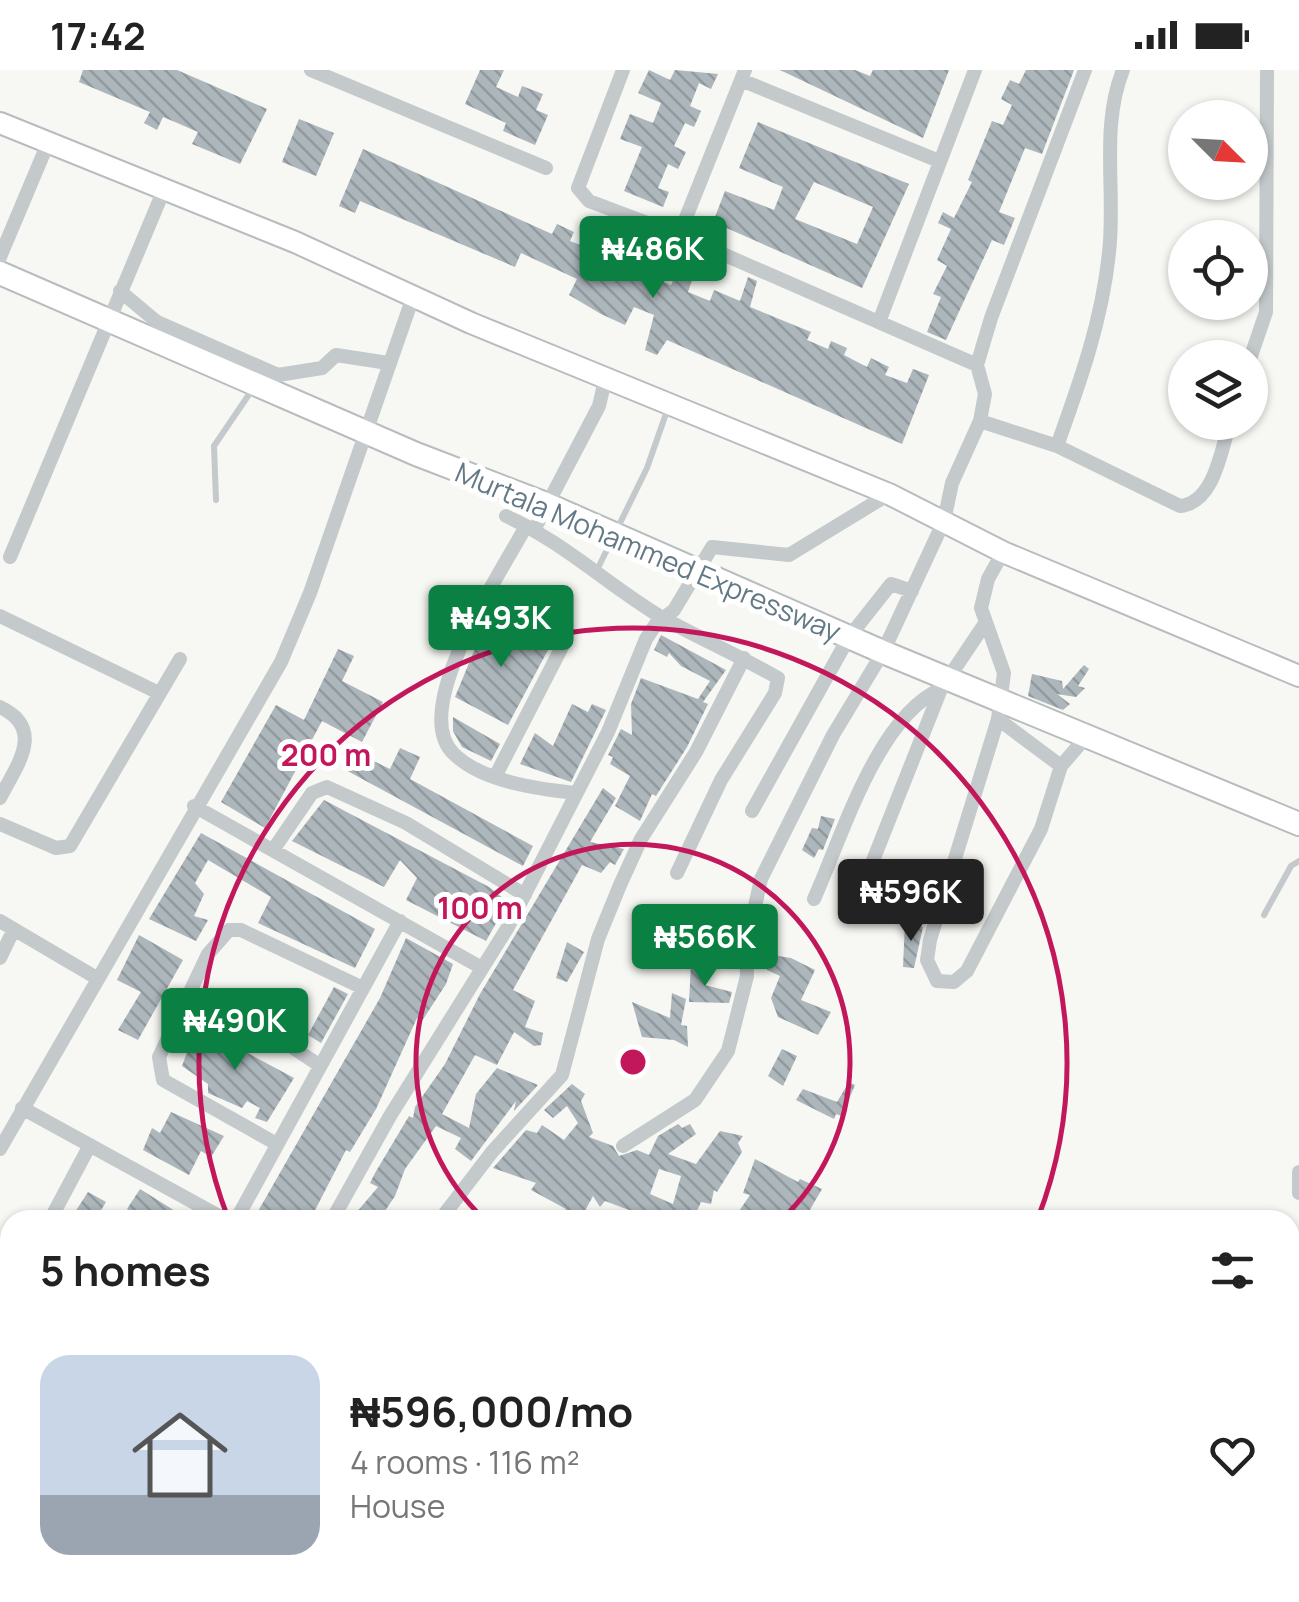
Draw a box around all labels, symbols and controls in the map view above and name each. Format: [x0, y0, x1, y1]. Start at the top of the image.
text: 17:42 [50, 9, 146, 61]
north arrow [1168, 100, 1268, 200]
map controls [1168, 100, 1268, 440]
pin: ₦486K [583, 216, 723, 301]
button: locate [1168, 220, 1268, 320]
text: ₦486K [602, 226, 704, 270]
button: layers [1168, 340, 1268, 440]
street label: Murtala Mohammed Expressway [450, 452, 847, 650]
pin: ₦493K [431, 585, 571, 670]
text: ₦493K [451, 595, 551, 639]
text: 200 m [281, 734, 371, 775]
pin: ₦596K [841, 859, 981, 944]
text: ₦596K [860, 869, 962, 913]
text: 100 m [437, 887, 523, 928]
pin: ₦566K [635, 904, 775, 989]
text: ₦566K [654, 914, 756, 958]
pin: ₦490K [165, 988, 305, 1073]
text: ₦490K [183, 998, 287, 1042]
centre of rings [615, 1044, 651, 1080]
text: 5 homes [40, 1241, 211, 1299]
icon: filters [1205, 1243, 1260, 1298]
text: ₦596,000/mo [350, 1382, 633, 1440]
icon: home [120, 1395, 240, 1515]
icon: heart [1205, 1428, 1260, 1483]
text: 4 rooms · 116 m² [350, 1440, 579, 1484]
text: House [350, 1484, 445, 1528]

